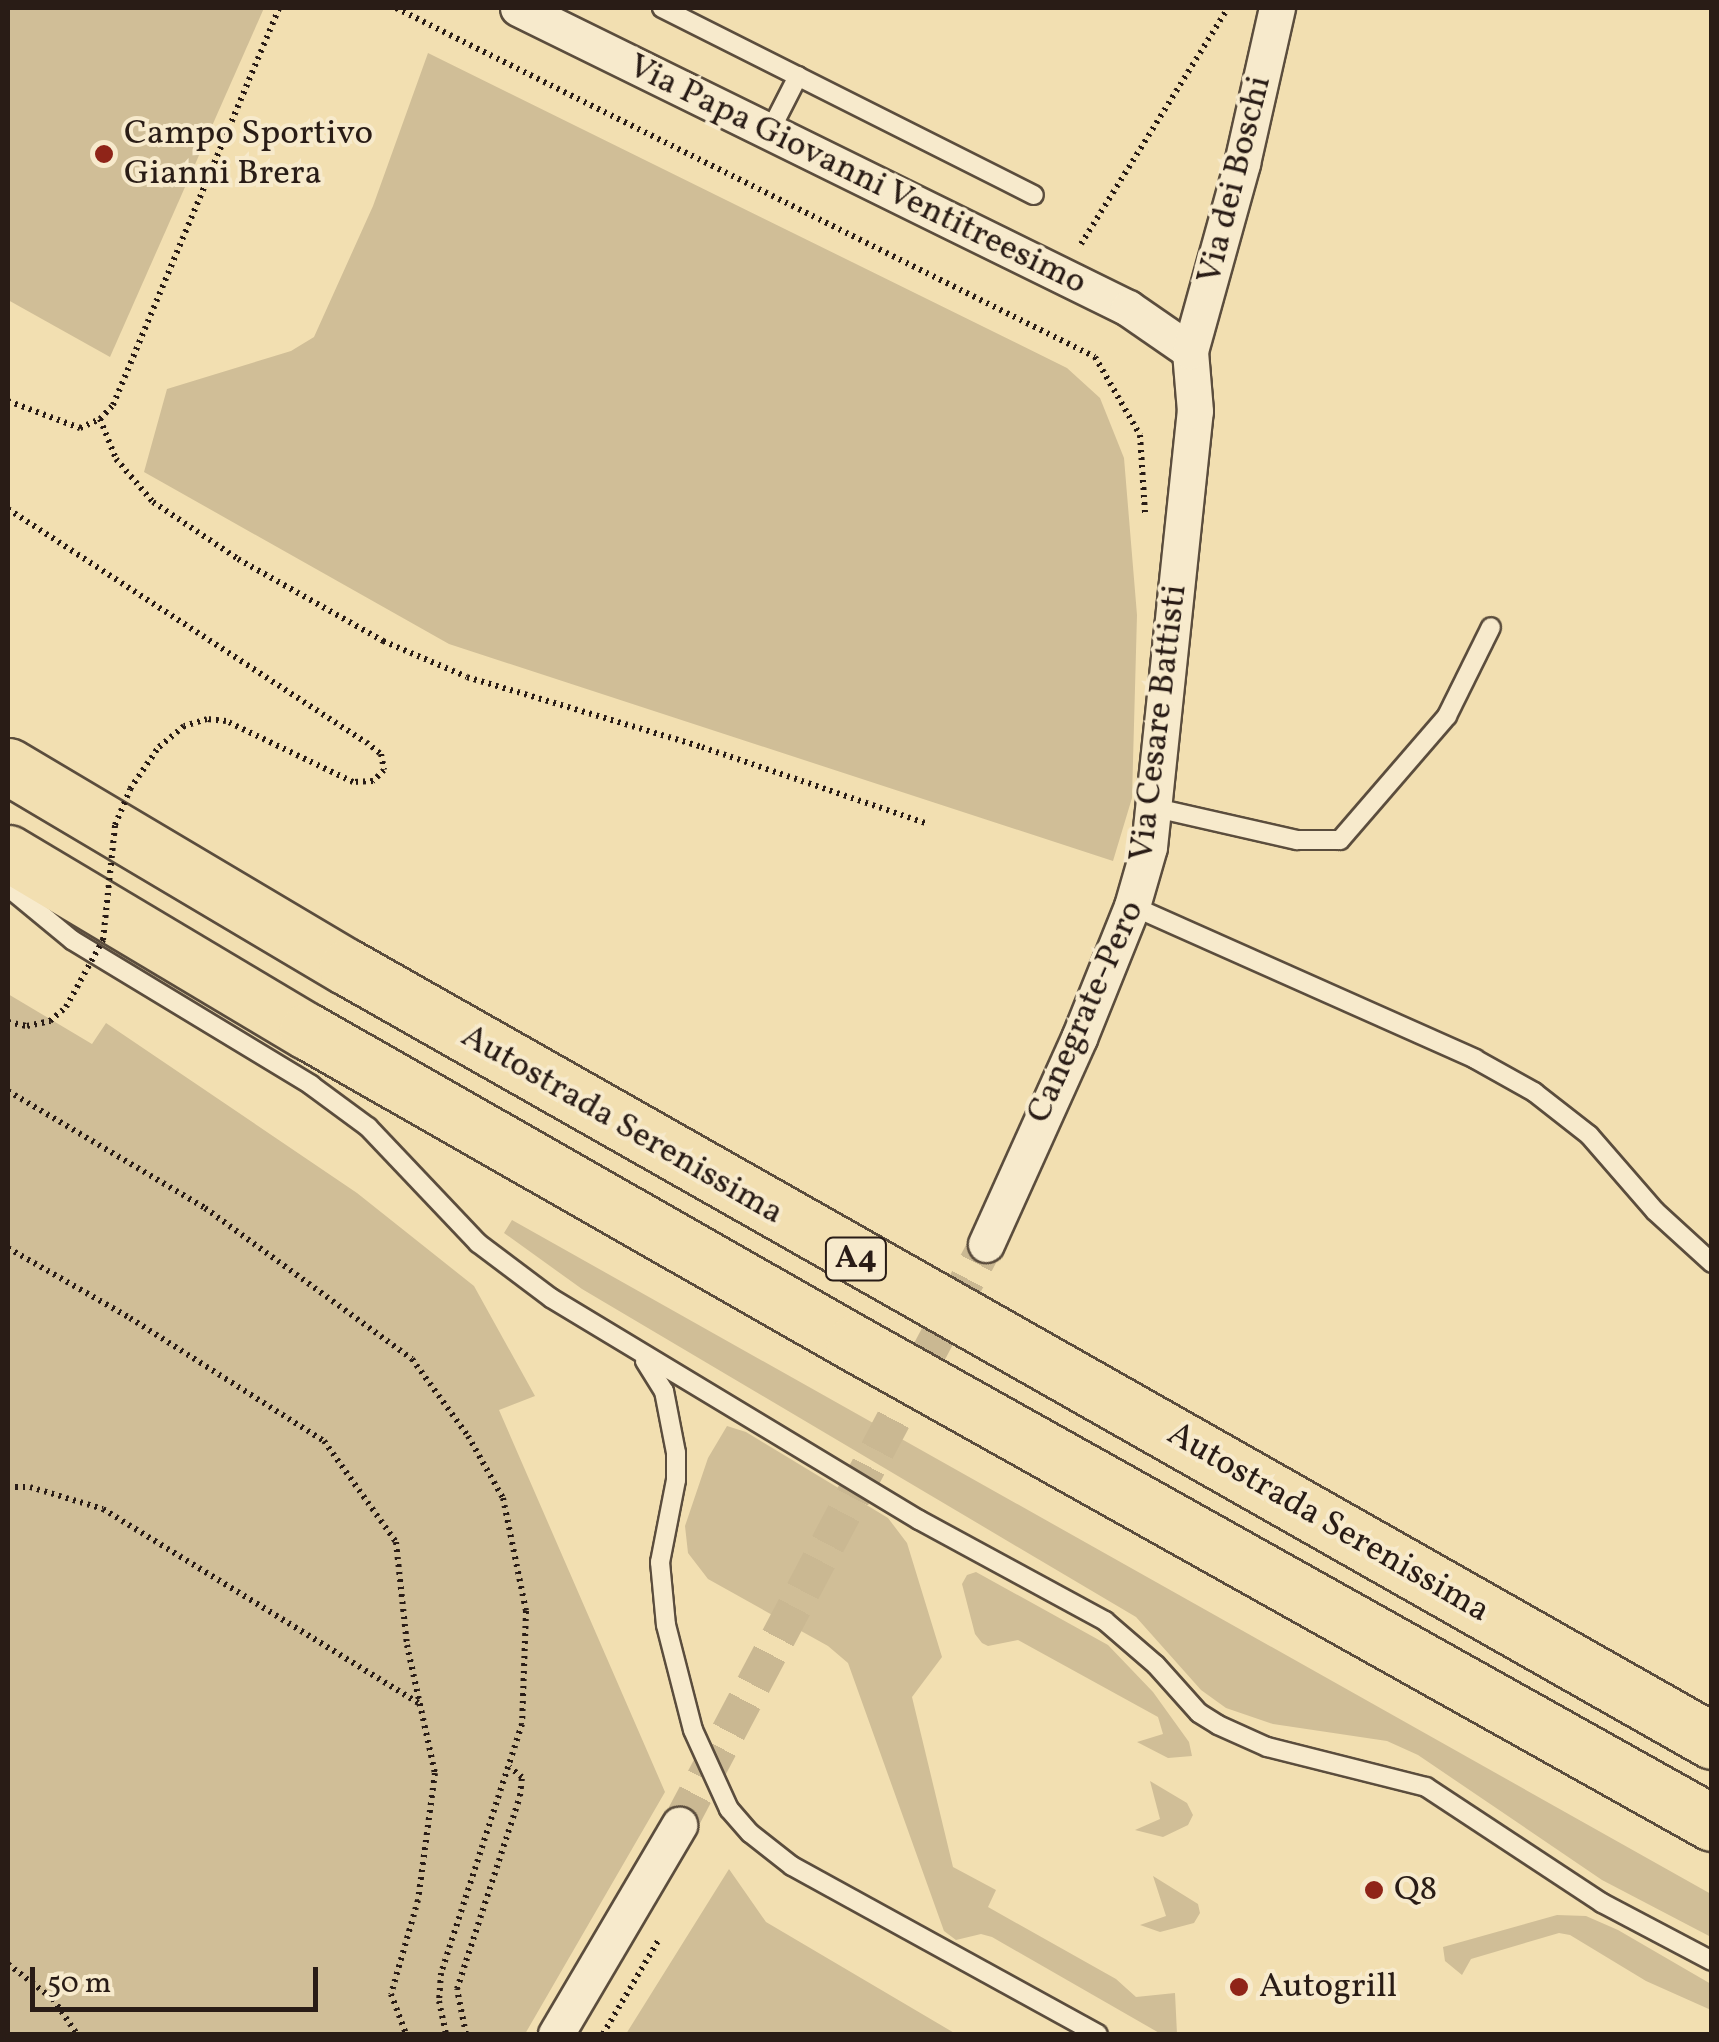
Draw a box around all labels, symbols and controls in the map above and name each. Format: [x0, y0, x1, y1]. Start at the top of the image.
street label: Via Papa Giovanni Ventitreesimo [621, 45, 1093, 305]
street label: Via dei Boschi [1189, 72, 1281, 288]
place label: Campo Sportivo Gianni Brera [124, 113, 373, 195]
marker: Campo Sportivo Gianni Brera [93, 143, 115, 165]
street label: Via Cesare Battisti [1121, 582, 1197, 864]
street label: Canegrate-Pero [1018, 894, 1154, 1130]
street label: Autostrada Serenissima [453, 1015, 791, 1235]
road number: A4 [824, 1232, 888, 1286]
street label: Autostrada Serenissima [1159, 1413, 1497, 1633]
place label: Q8 [1394, 1869, 1437, 1911]
marker: Q8 [1363, 1879, 1385, 1901]
scale bar [35, 1947, 322, 2009]
text: 50 m [47, 1963, 111, 2005]
place label: Autogrill [1259, 1966, 1397, 2008]
marker: Autogrill [1228, 1976, 1250, 1998]

